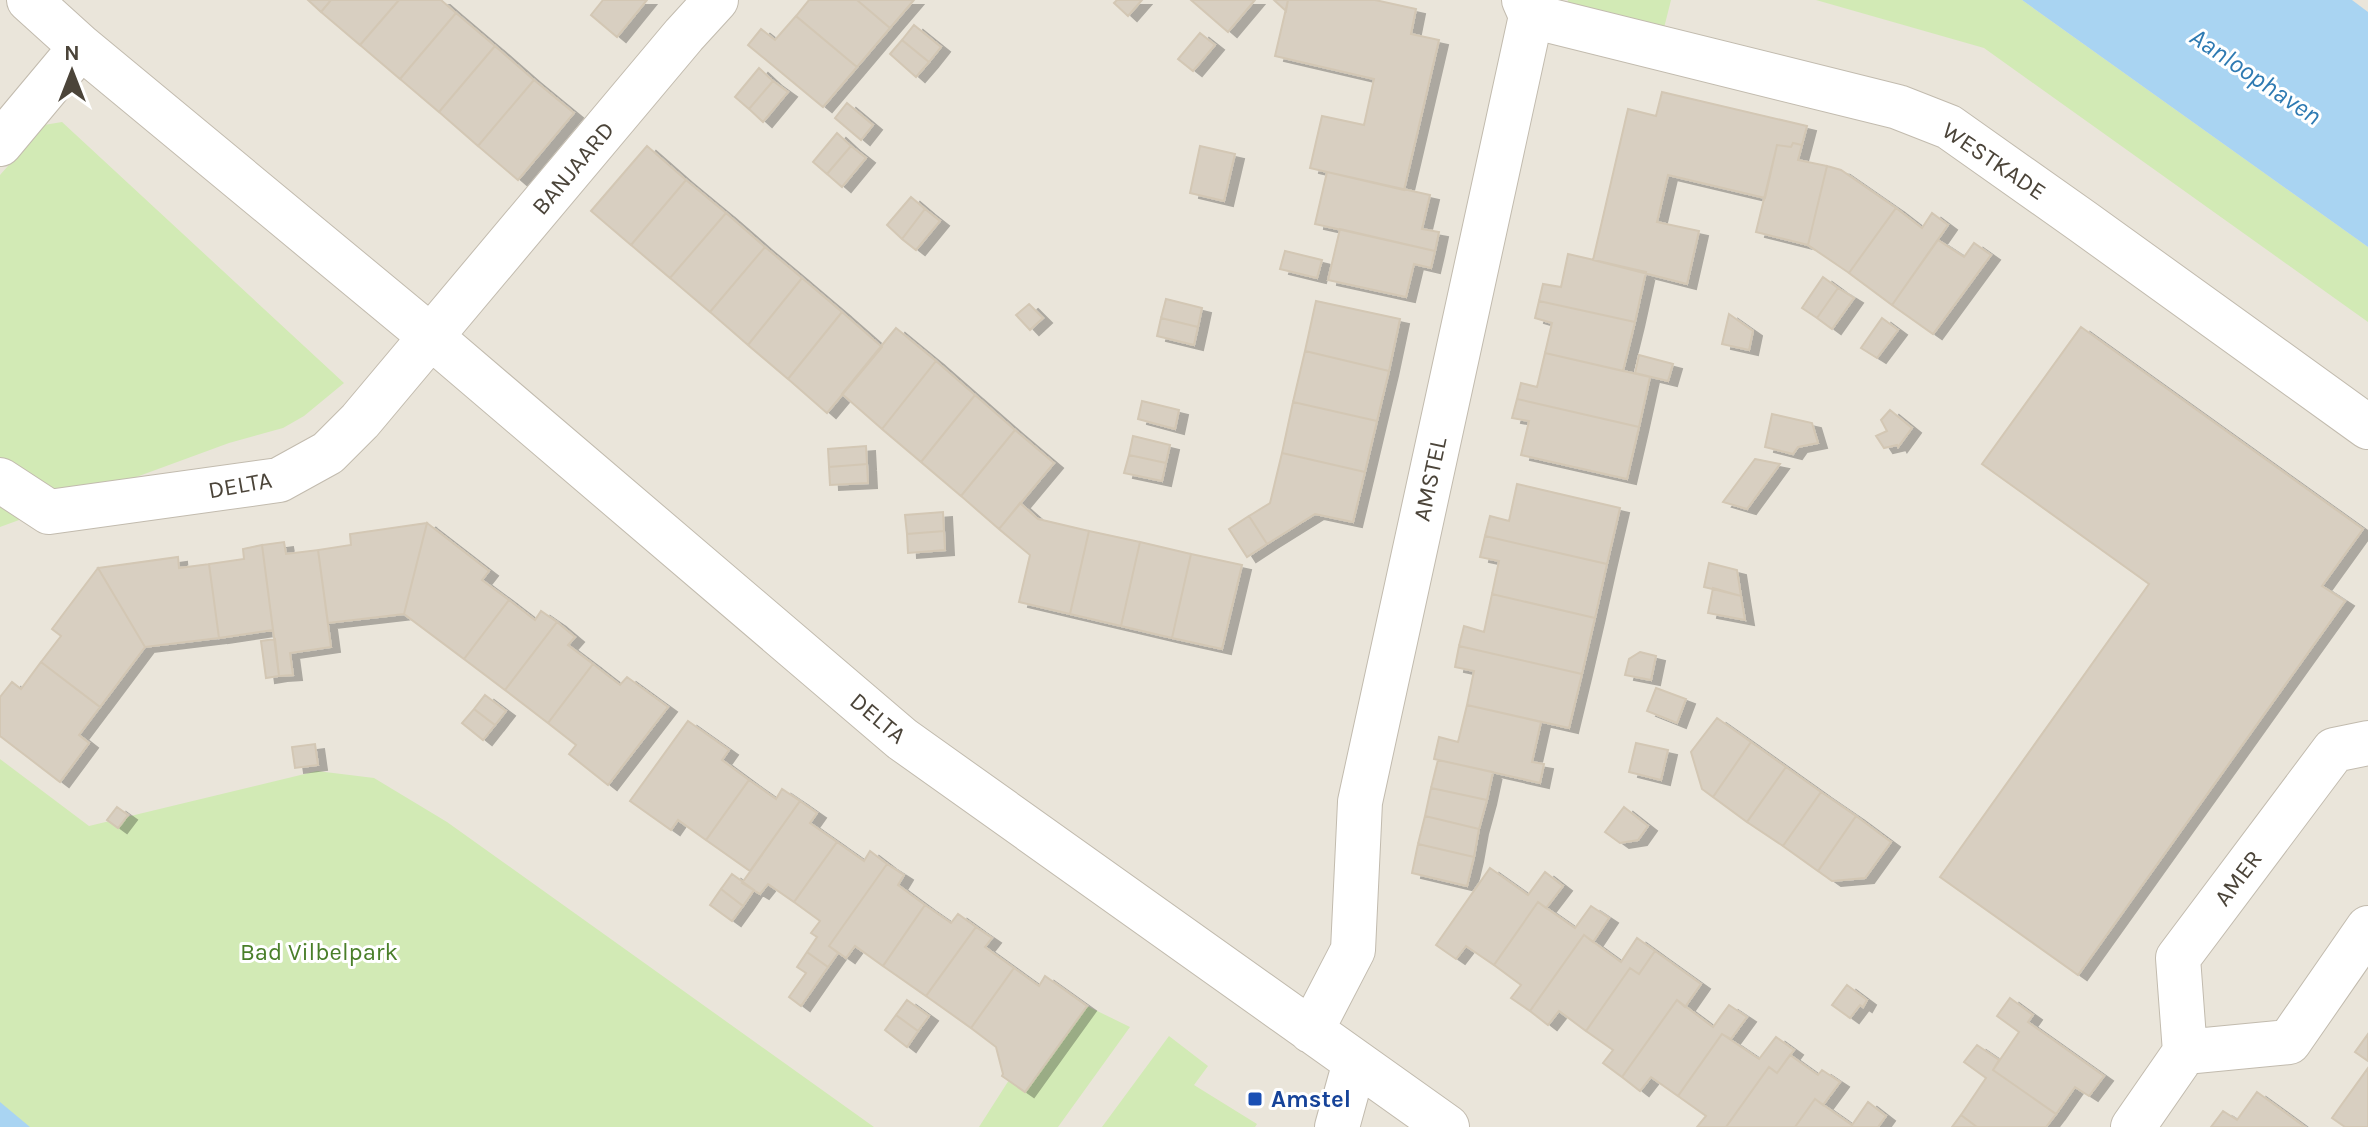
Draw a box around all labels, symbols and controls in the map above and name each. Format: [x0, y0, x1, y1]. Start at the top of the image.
water label: Aanloophaven [2184, 21, 2327, 132]
north arrow [32, 32, 112, 112]
text: N [64, 40, 80, 66]
street label: BANJAARD [526, 116, 620, 220]
street label: WESTKADE [1937, 116, 2051, 206]
street label: AMSTEL [1407, 434, 1453, 524]
street label: DELTA [206, 466, 274, 504]
street label: DELTA [844, 687, 912, 749]
street label: AMER [2208, 845, 2268, 911]
park label: Bad Vilbelpark [240, 938, 398, 966]
place label: Amstel [1271, 1085, 1351, 1113]
marker: Amstel [1246, 1090, 1264, 1108]

